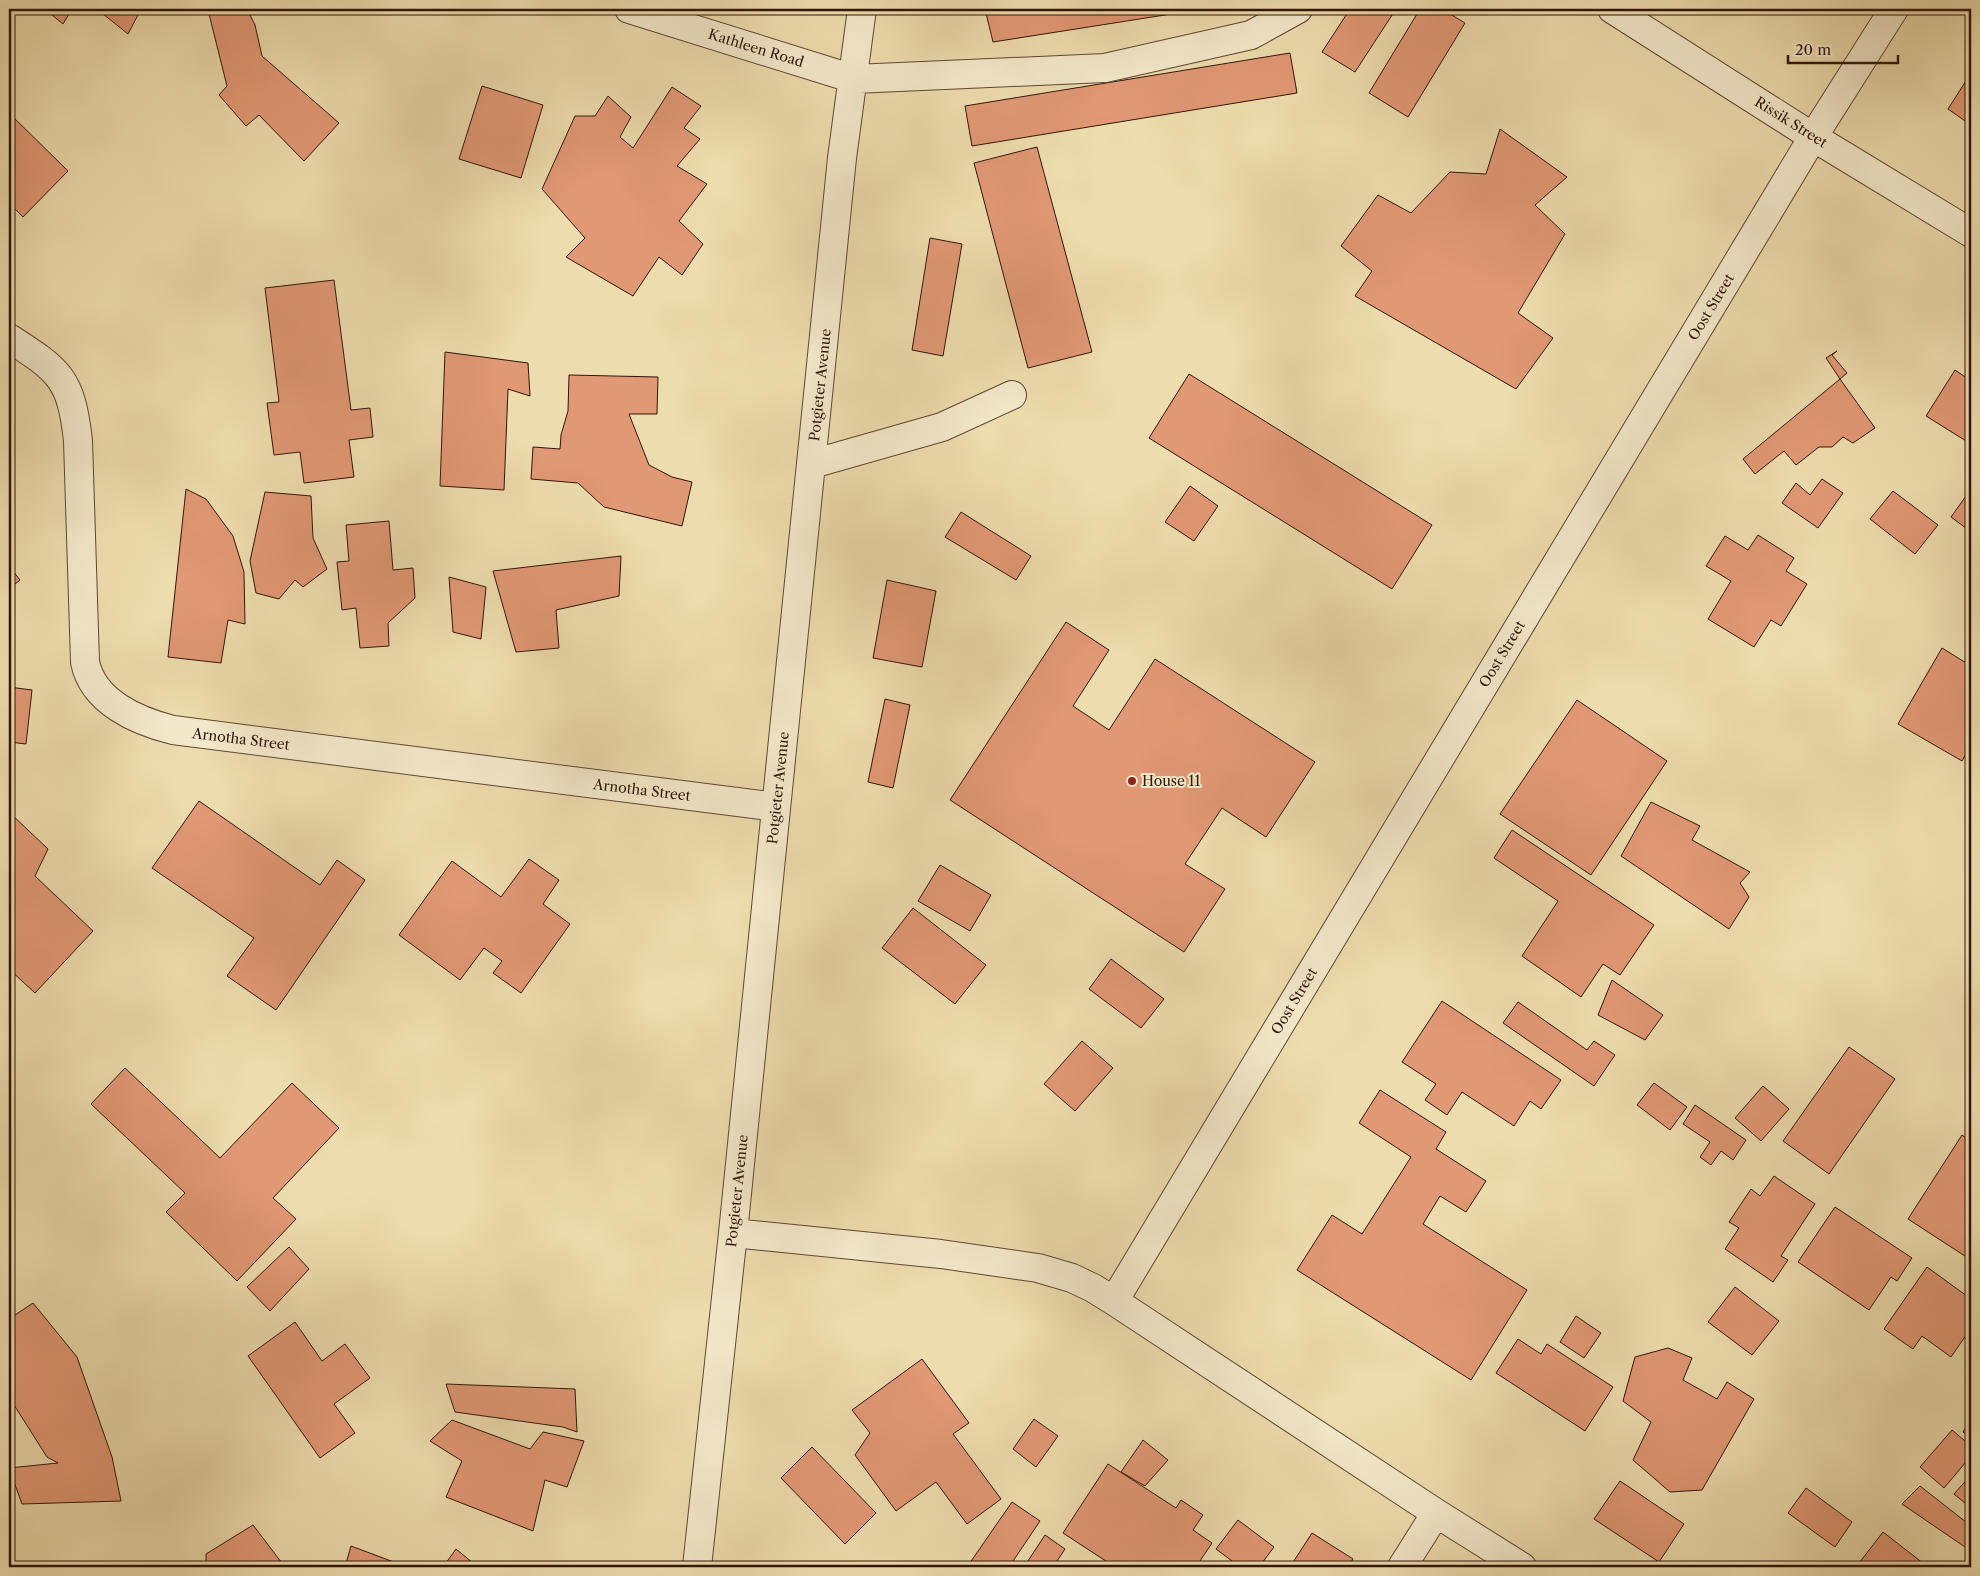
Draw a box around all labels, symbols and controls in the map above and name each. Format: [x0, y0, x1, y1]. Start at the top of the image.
street label: Kathleen Road [706, 25, 806, 71]
scale bar [1788, 32, 1898, 64]
text: 20 m [1795, 40, 1831, 59]
street label: Rissik Street [1751, 93, 1831, 151]
street label: Oost Street [1684, 270, 1738, 344]
street label: Potgieter Avenue [805, 328, 835, 442]
street label: Oost Street [1475, 617, 1529, 691]
street label: Arnotha Street [190, 724, 291, 754]
street label: Potgieter Avenue [763, 731, 793, 845]
place label: House 11 [1142, 772, 1200, 790]
street label: Arnotha Street [591, 775, 692, 805]
marker: House 11 [1126, 775, 1138, 787]
street label: Oost Street [1267, 964, 1321, 1038]
street label: Potgieter Avenue [722, 1134, 752, 1248]

